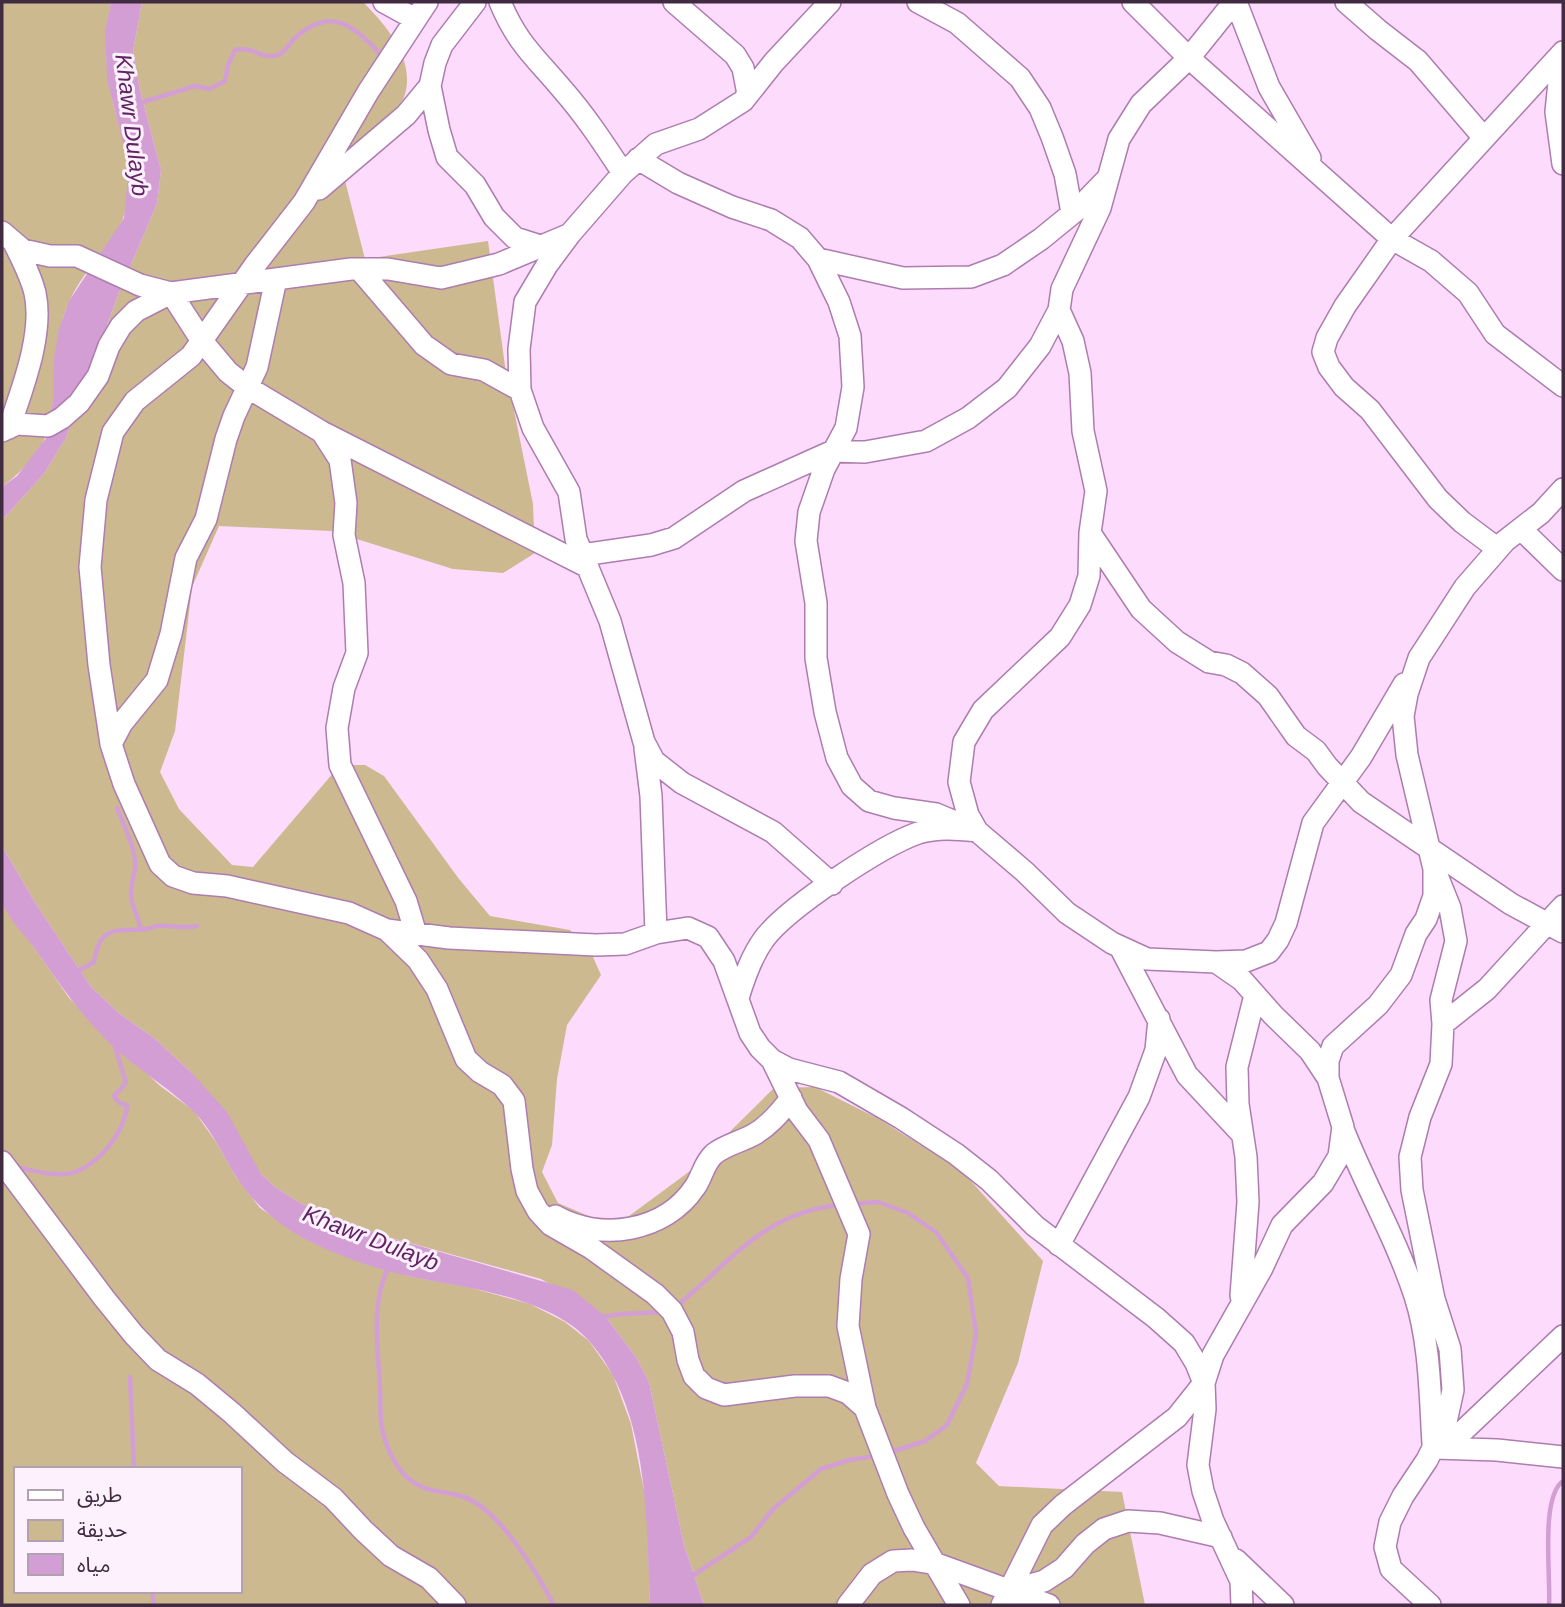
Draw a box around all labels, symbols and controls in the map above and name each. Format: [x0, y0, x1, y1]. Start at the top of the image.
water label: Khawr Dulayb [110, 52, 154, 198]
water label: Khawr Dulayb [300, 1200, 443, 1276]
legend [14, 1467, 242, 1593]
text: طريق [77, 1483, 122, 1508]
text: حديقة [77, 1518, 127, 1541]
text: مياه [77, 1553, 110, 1576]

